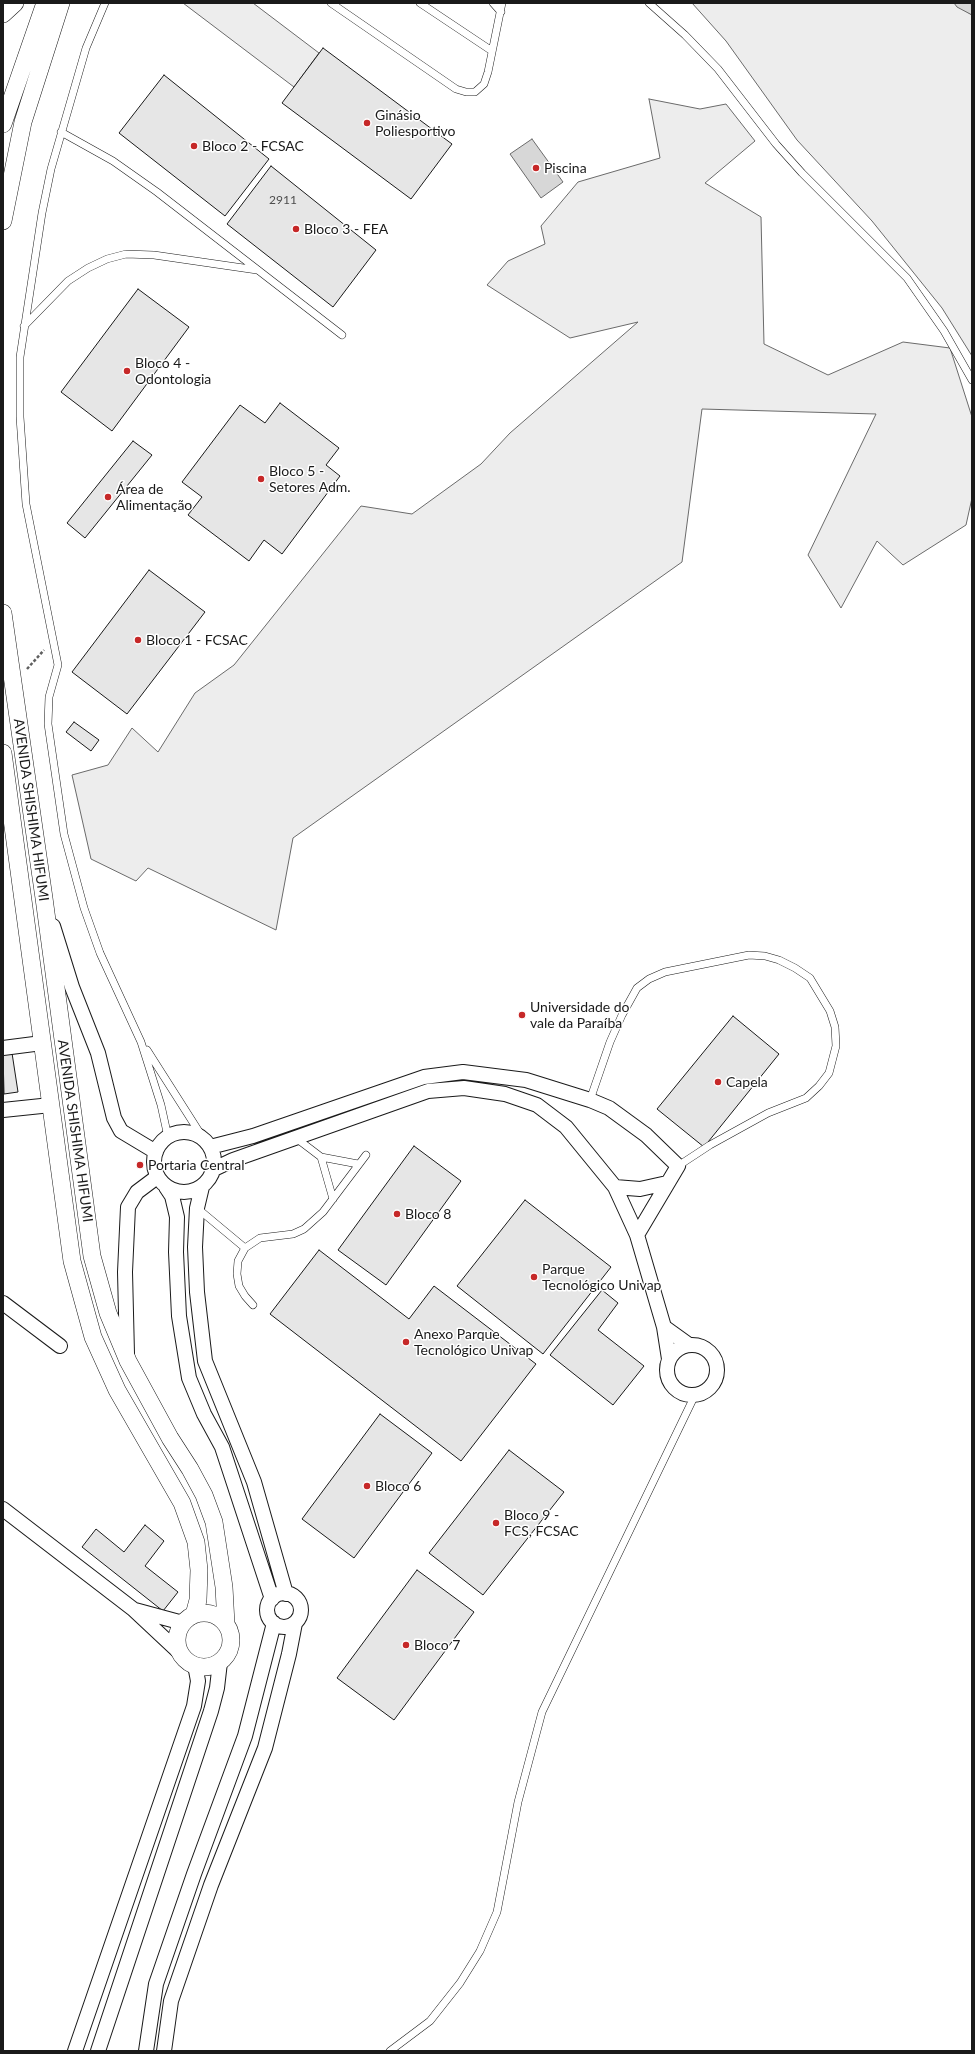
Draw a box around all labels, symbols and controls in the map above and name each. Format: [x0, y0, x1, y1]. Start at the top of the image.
place label: Ginásio Poliesportivo [375, 107, 456, 140]
marker: Ginásio Poliesportivo [362, 118, 372, 128]
place label: Bloco 2 - FCSAC [202, 138, 304, 154]
marker: Bloco 2 - FCSAC [189, 141, 199, 151]
place label: Piscina [544, 160, 587, 176]
marker: Piscina [531, 163, 541, 173]
house number: 2911 [269, 193, 297, 207]
place label: Bloco 3 - FEA [304, 221, 388, 237]
marker: Bloco 3 - FEA [291, 224, 301, 234]
place label: Bloco 4 - Odontologia [135, 355, 211, 388]
marker: Bloco 4 - Odontologia [122, 366, 132, 376]
place label: Bloco 5 - Setores Adm. [269, 463, 351, 496]
marker: Bloco 5 - Setores Adm. [256, 474, 266, 484]
place label: Área de Alimentação [116, 481, 192, 514]
marker: Área de Alimentação [103, 492, 113, 502]
place label: Bloco 1 - FCSAC [146, 632, 248, 648]
marker: Bloco 1 - FCSAC [133, 635, 143, 645]
street label: AVENIDA SHISHIMA HIFUMI [10, 717, 52, 903]
place label: Universidade do vale da Paraíba [530, 999, 630, 1032]
marker: Universidade do vale da Paraíba [517, 1010, 527, 1020]
street label: AVENIDA SHISHIMA HIFUMI [54, 1038, 96, 1224]
place label: Capela [726, 1074, 768, 1090]
marker: Capela [713, 1077, 723, 1087]
place label: Portaria Central [148, 1157, 245, 1173]
marker: Portaria Central [135, 1160, 145, 1170]
place label: Bloco 8 [405, 1206, 451, 1222]
marker: Bloco 8 [392, 1209, 402, 1219]
place label: Parque Tecnológico Univap [542, 1261, 661, 1294]
marker: Parque Tecnológico Univap [529, 1272, 539, 1282]
place label: Anexo Parque Tecnológico Univap [414, 1326, 533, 1358]
marker: Anexo Parque Tecnológico Univap [401, 1337, 411, 1347]
place label: Bloco 6 [375, 1478, 421, 1494]
marker: Bloco 6 [362, 1481, 372, 1491]
place label: Bloco 9 - FCS, FCSAC [504, 1507, 579, 1540]
marker: Bloco 9 - FCS, FCSAC [491, 1518, 501, 1528]
place label: Bloco 7 [414, 1637, 460, 1653]
marker: Bloco 7 [401, 1640, 411, 1650]

